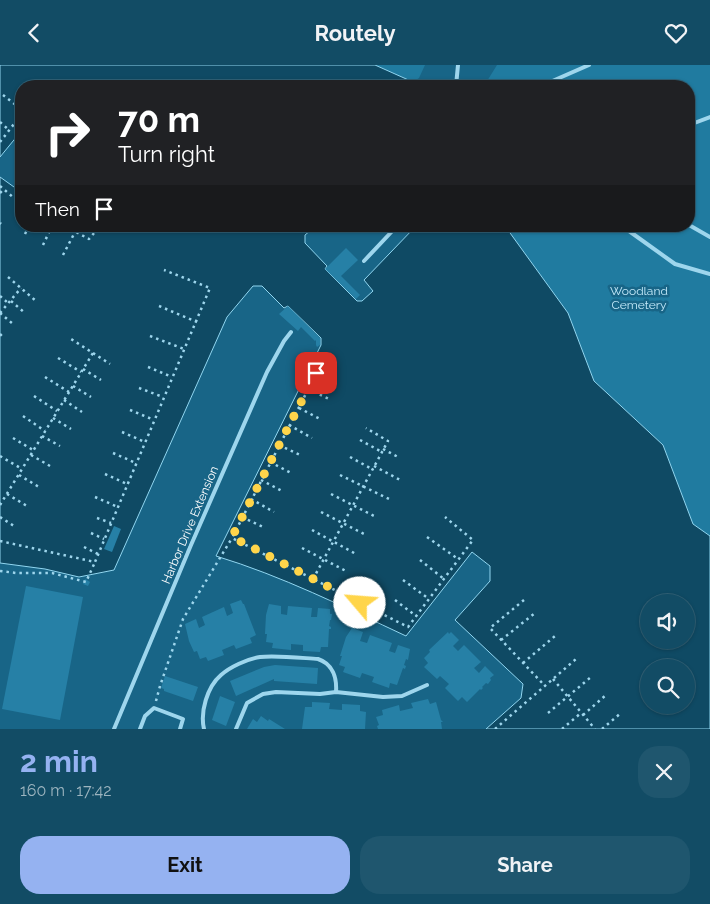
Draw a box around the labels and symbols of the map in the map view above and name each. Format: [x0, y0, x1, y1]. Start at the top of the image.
park label: Woodland Cemetery [610, 284, 668, 312]
pin [295, 352, 337, 394]
street label: Harbor Drive Extension [159, 464, 221, 586]
position arrow [333, 576, 385, 628]

